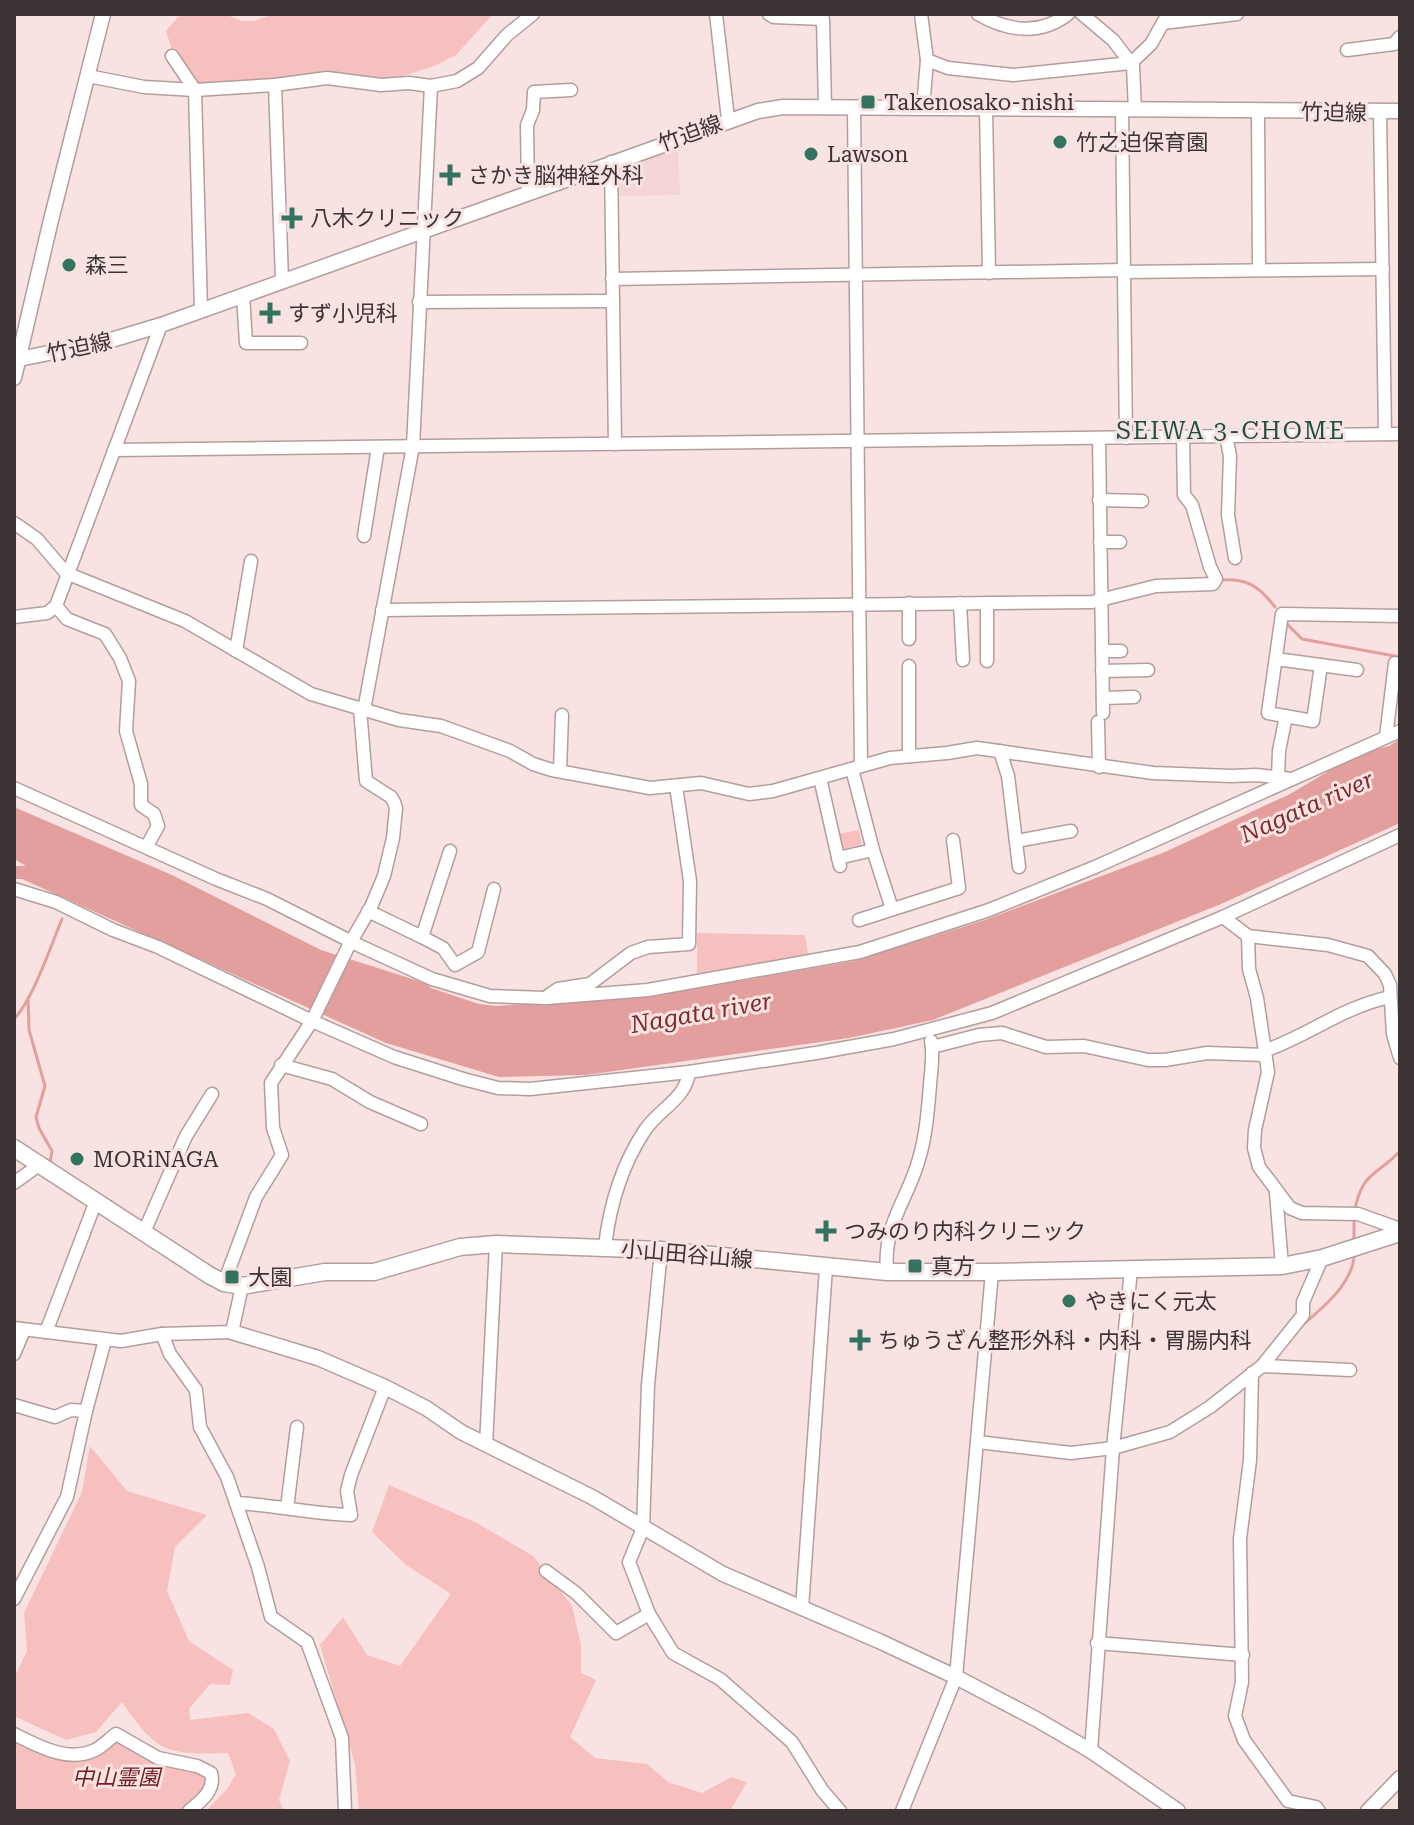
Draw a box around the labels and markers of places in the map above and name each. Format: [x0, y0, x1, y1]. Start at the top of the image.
place label: Takenosako-nishi [884, 90, 1074, 115]
marker: Takenosako-nishi [859, 93, 877, 111]
place label: 竹之迫保育園 [1076, 130, 1208, 155]
marker: 竹之迫保育園 [1051, 133, 1069, 151]
place label: Lawson [827, 142, 908, 167]
marker: Lawson [802, 145, 820, 163]
place label: さかき脳神経外科 [468, 163, 644, 188]
marker: さかき脳神経外科 [439, 164, 461, 186]
place label: 八木クリニック [310, 206, 464, 231]
marker: 八木クリニック [281, 207, 303, 229]
place label: 森三 [85, 253, 129, 278]
marker: 森三 [60, 256, 78, 274]
place label: すず小児科 [288, 301, 398, 326]
marker: すず小児科 [259, 302, 281, 324]
place label: MORiNAGA [93, 1147, 219, 1172]
marker: MORiNAGA [68, 1150, 86, 1168]
place label: つみのり内科クリニック [844, 1219, 1086, 1244]
marker: つみのり内科クリニック [815, 1220, 837, 1242]
place label: 真方 [931, 1254, 975, 1279]
marker: 真方 [906, 1257, 924, 1275]
place label: 大園 [248, 1265, 292, 1290]
marker: 大園 [223, 1268, 241, 1286]
place label: やきにく元太 [1085, 1289, 1217, 1314]
marker: やきにく元太 [1060, 1292, 1078, 1310]
place label: ちゅうざん整形外科・内科・胃腸内科 [878, 1328, 1252, 1353]
marker: ちゅうざん整形外科・内科・胃腸内科 [849, 1329, 871, 1351]

